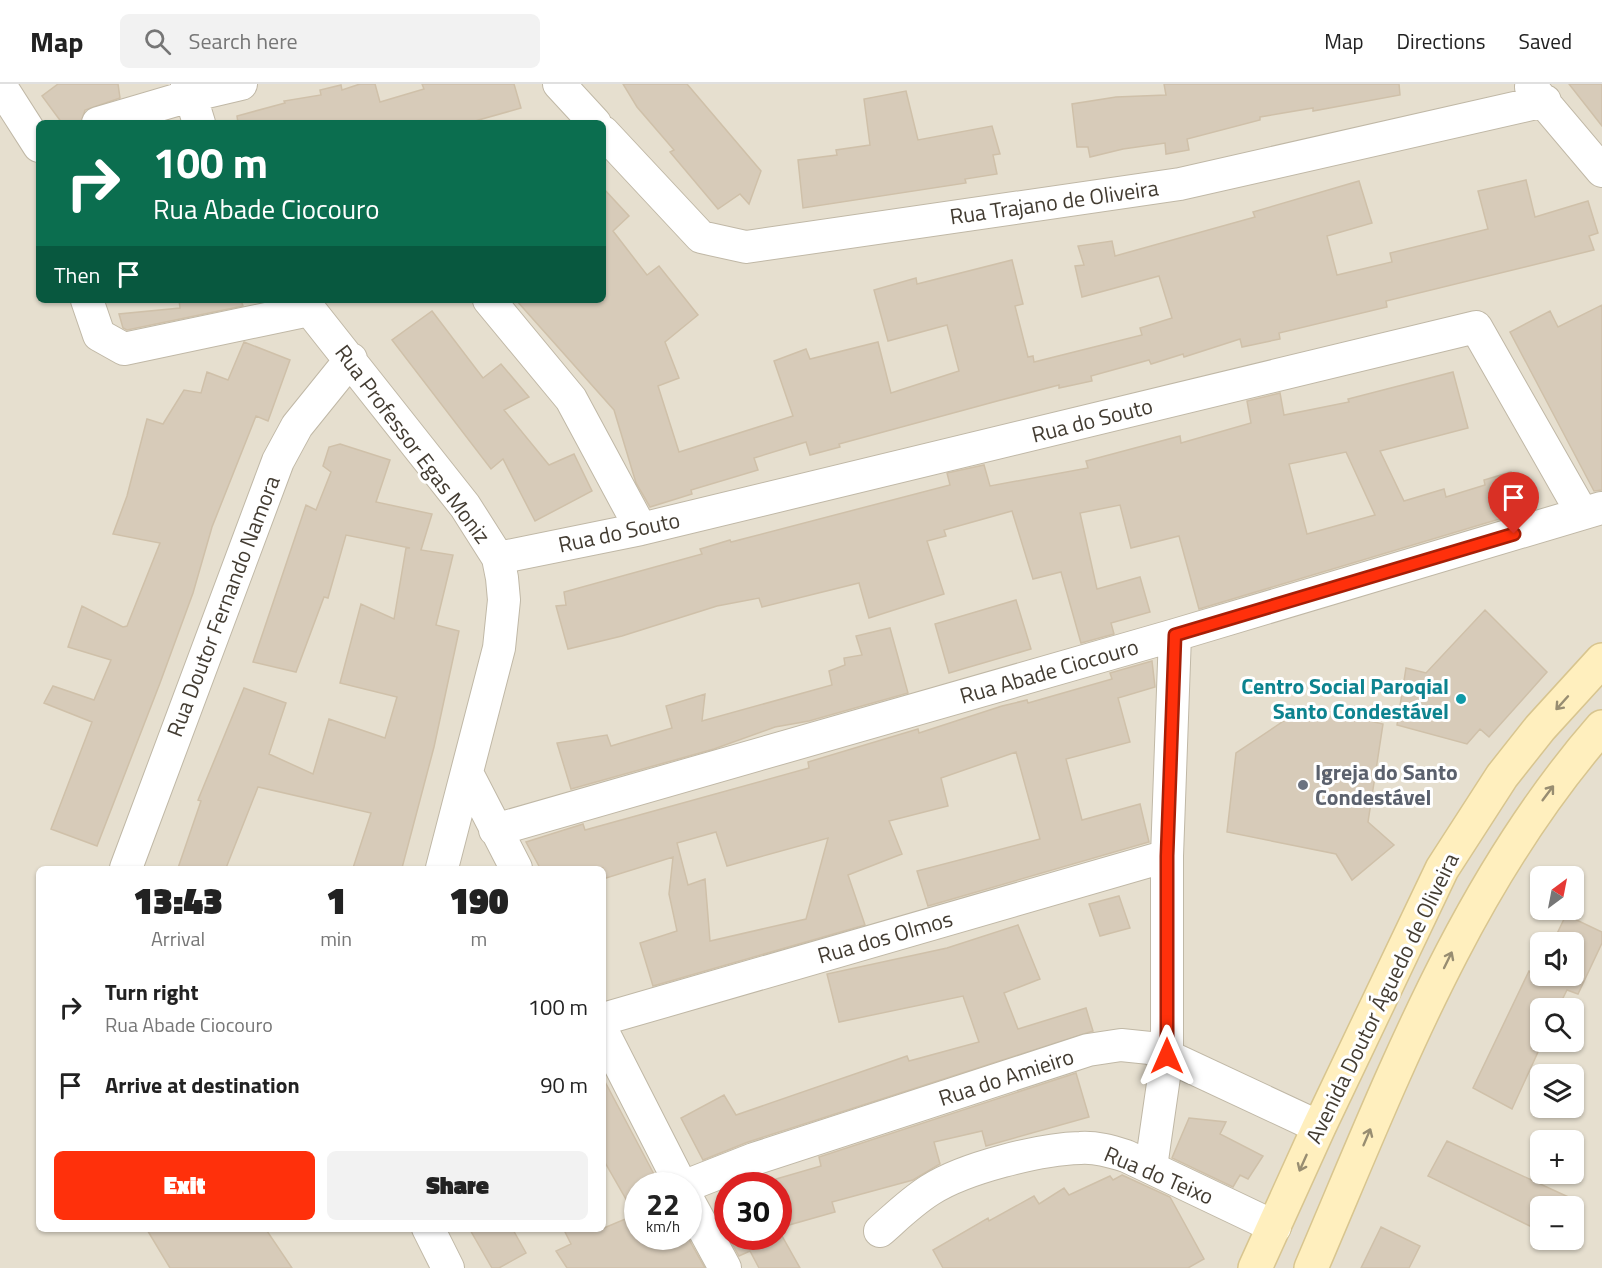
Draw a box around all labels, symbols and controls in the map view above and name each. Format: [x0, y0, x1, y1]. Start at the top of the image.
search box [120, 14, 540, 68]
text: Map [30, 20, 84, 63]
text: Search here [189, 24, 298, 58]
icon: search [141, 25, 174, 58]
text: Map [1324, 25, 1364, 57]
text: Directions [1397, 25, 1486, 57]
text: Saved [1519, 25, 1572, 57]
text: 100 m [153, 130, 268, 194]
icon: right [54, 144, 132, 222]
street label: Rua Trajano de Oliveira [947, 171, 1161, 233]
text: Rua Abade Ciocouro [153, 188, 379, 229]
text: Then [54, 258, 100, 292]
icon: arrive [112, 258, 145, 291]
street label: Rua Professor Egas Moniz [327, 337, 499, 551]
street label: Rua do Souto [1028, 389, 1156, 451]
street label: Rua Doutor Fernando Namora [157, 470, 289, 742]
pin [1488, 472, 1539, 534]
icon: arrive [1497, 481, 1530, 514]
street label: Rua do Souto [555, 503, 683, 561]
street label: Rua Abade Ciocouro [956, 629, 1142, 713]
place label: Centro Social Paroqial Santo Condestável [1241, 669, 1449, 728]
marker: Centro Social Paroqial Santo Condestável [1454, 692, 1468, 706]
one-way arrow [1555, 695, 1569, 710]
place label: Igreja do Santo Condestável [1315, 755, 1458, 814]
marker: Igreja do Santo Condestável [1296, 778, 1310, 792]
one-way arrow [1542, 785, 1554, 801]
street label: Avenida Doutor Águedo de Oliveira [1297, 847, 1467, 1149]
north arrow [1530, 866, 1584, 920]
map controls [1530, 866, 1584, 1250]
text: 13:43 [133, 873, 223, 928]
text: 1 [326, 873, 346, 928]
text: 190 [449, 873, 509, 928]
street label: Rua dos Olmos [813, 901, 957, 973]
text: Arrival [151, 923, 205, 954]
text: min [320, 923, 352, 954]
text: m [471, 923, 487, 954]
button: sound [1530, 932, 1584, 986]
one-way arrow [1443, 951, 1455, 969]
text: Turn right [105, 975, 199, 1009]
text: 100 m [528, 990, 588, 1024]
icon: right [54, 991, 87, 1024]
button: search [1530, 998, 1584, 1052]
text: Rua Abade Ciocouro [105, 1009, 273, 1040]
position arrow [1135, 1024, 1199, 1088]
street label: Rua do Amieiro [934, 1039, 1078, 1115]
button: layers [1530, 1064, 1584, 1118]
text: Arrive at destination [105, 1068, 300, 1102]
text: 90 m [540, 1068, 588, 1102]
icon: arrive [54, 1069, 87, 1102]
one-way arrow [1362, 1128, 1373, 1147]
button: + [1530, 1130, 1584, 1184]
street label: Rua do Teixo [1099, 1137, 1219, 1213]
button: Exit [54, 1151, 315, 1220]
button: Share [327, 1151, 588, 1220]
one-way arrow [1296, 1154, 1307, 1172]
speed limit sign: 30 [714, 1172, 792, 1250]
text: 22 [646, 1181, 680, 1227]
button: − [1530, 1196, 1584, 1250]
text: km/h [646, 1215, 680, 1238]

